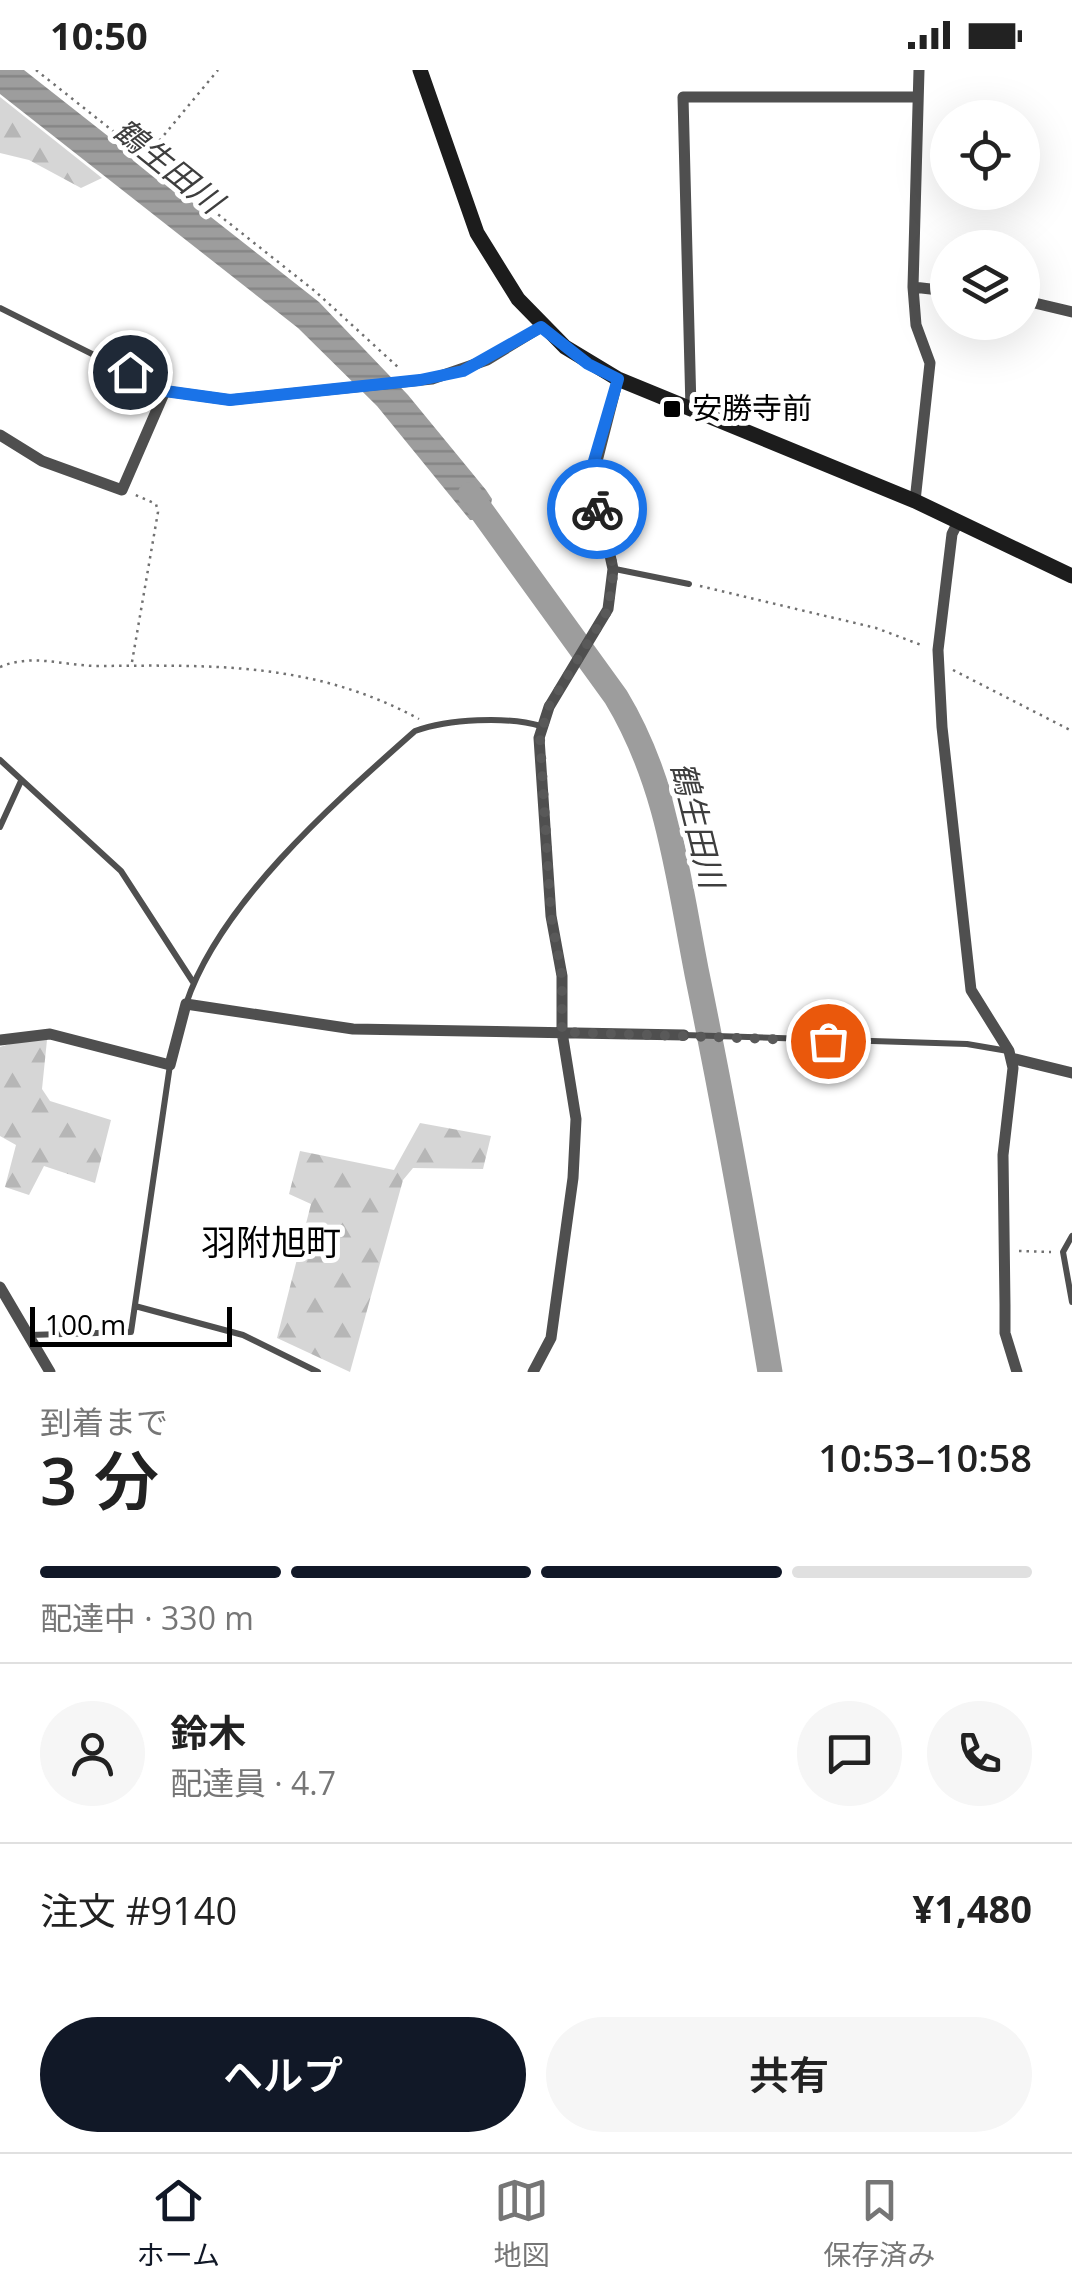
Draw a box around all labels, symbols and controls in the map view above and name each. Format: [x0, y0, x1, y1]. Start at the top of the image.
text: 10:50 [50, 9, 148, 61]
map controls [930, 100, 1040, 340]
button: locate [930, 100, 1040, 210]
water label: 鶴生田川 [106, 108, 235, 224]
button: layers [930, 230, 1040, 340]
pin [88, 330, 173, 415]
icon: home [103, 345, 158, 400]
place label: 安勝寺前 [692, 387, 812, 428]
marker: 安勝寺前 [661, 398, 683, 420]
courier [547, 459, 647, 559]
icon: bike [570, 482, 625, 537]
water label: 鶴生田川 [662, 757, 736, 895]
pin [786, 999, 871, 1084]
icon: bag [801, 1014, 856, 1069]
district label: 羽附旭町 [201, 1218, 341, 1265]
scale bar [30, 1302, 232, 1346]
text: 100 m [45, 1305, 126, 1343]
text: 到着まで [40, 1400, 168, 1443]
text: 10:53–10:58 [818, 1431, 1032, 1483]
text: 3 分 [40, 1436, 159, 1524]
text: 配達中 · 330 m [40, 1596, 254, 1639]
button: person [40, 1701, 145, 1806]
button: chat [797, 1701, 902, 1806]
button: phone [927, 1701, 1032, 1806]
text: 鈴木 [170, 1706, 246, 1758]
text: 配達員 · 4.7 [170, 1761, 336, 1804]
text: ¥1,480 [913, 1882, 1032, 1934]
text: 注文 #9140 [40, 1884, 237, 1936]
button: ヘルプ [40, 2017, 526, 2132]
button: 共有 [546, 2017, 1032, 2132]
tab: ホーム [137, 2173, 220, 2273]
tab: 地図 [494, 2173, 550, 2273]
tab: 保存済み [823, 2173, 935, 2273]

